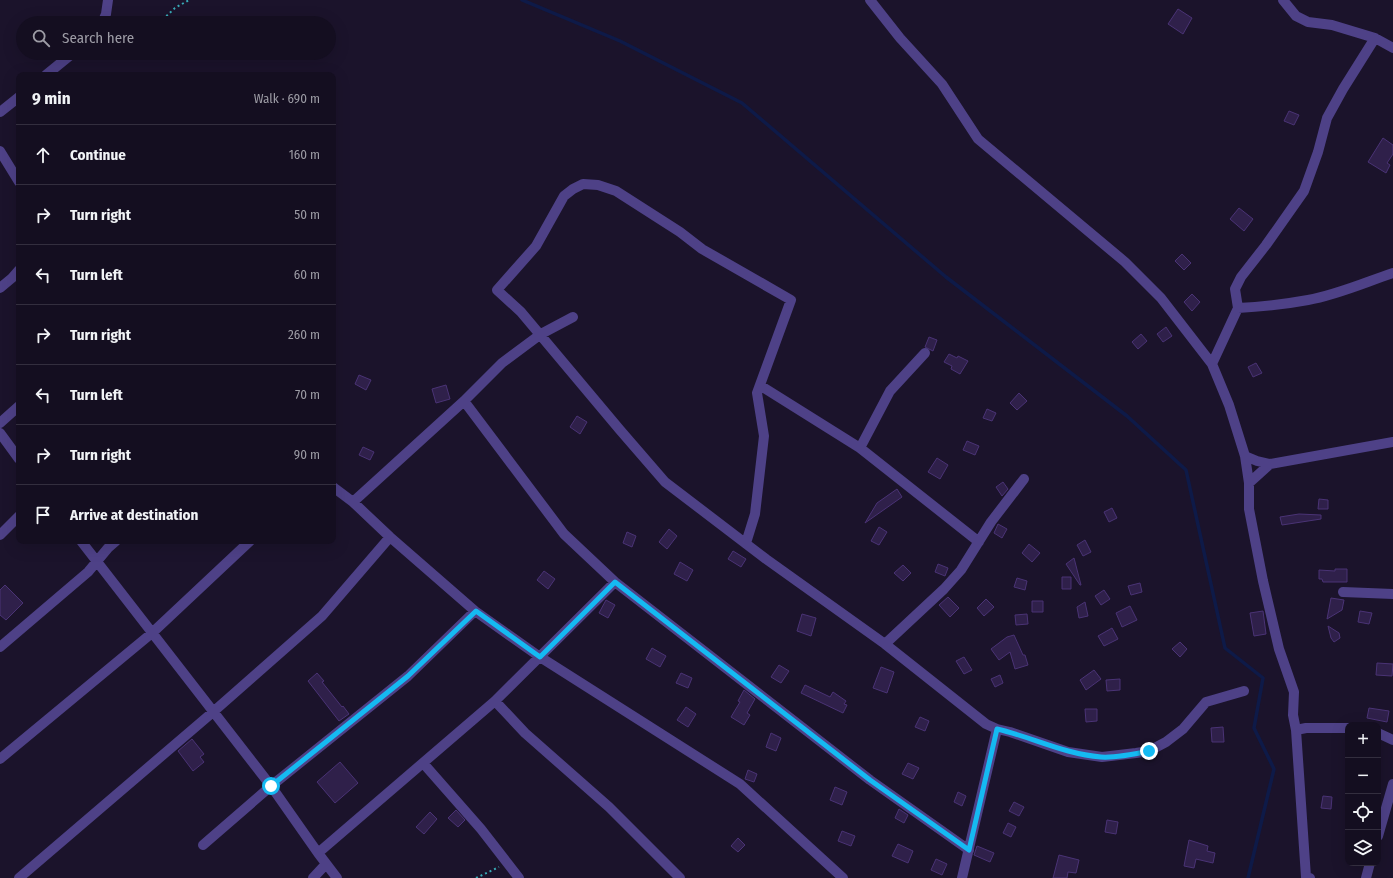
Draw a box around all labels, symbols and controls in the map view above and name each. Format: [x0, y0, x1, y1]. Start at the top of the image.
search box [16, 16, 336, 60]
icon: search [30, 27, 52, 49]
text: Search here [62, 29, 134, 47]
text: 9 min [32, 88, 71, 109]
text: Walk · 690 m [254, 91, 320, 106]
icon: ahead [32, 144, 54, 166]
text: Continue [70, 146, 126, 164]
text: 160 m [289, 147, 320, 162]
icon: right [32, 204, 54, 226]
text: Turn right [70, 206, 131, 224]
text: 50 m [294, 207, 320, 222]
icon: left [32, 264, 54, 286]
text: Turn left [70, 266, 123, 284]
text: 60 m [294, 267, 320, 282]
icon: right [32, 324, 54, 346]
text: Turn right [70, 326, 131, 344]
text: 260 m [288, 327, 320, 342]
icon: left [32, 384, 54, 406]
text: Turn left [70, 386, 123, 404]
text: 70 m [295, 387, 320, 402]
icon: right [32, 444, 54, 466]
text: Turn right [70, 446, 131, 464]
text: 90 m [294, 447, 320, 462]
icon: arrive [32, 504, 54, 526]
text: Arrive at destination [70, 506, 198, 524]
map controls [1345, 722, 1381, 866]
button: + [1345, 722, 1381, 758]
route end [1140, 742, 1158, 760]
button: − [1345, 758, 1381, 794]
route start [262, 777, 280, 795]
button: locate [1345, 794, 1381, 830]
button: layers [1345, 830, 1381, 866]

